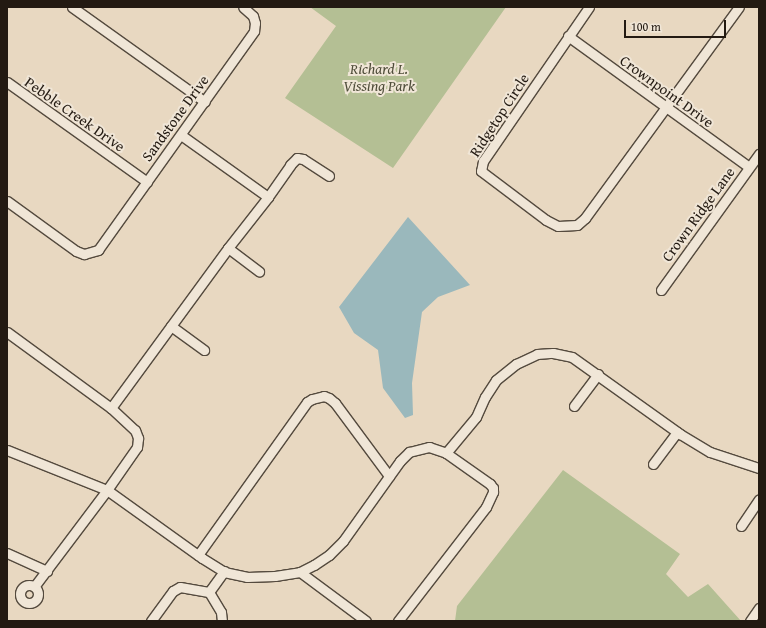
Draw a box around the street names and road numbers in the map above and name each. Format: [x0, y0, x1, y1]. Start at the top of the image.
street label: Crownpoint Drive [617, 51, 717, 131]
street label: Ridgetop Circle [465, 70, 533, 160]
street label: Sandstone Drive [138, 71, 212, 165]
street label: Pebble Creek Drive [22, 73, 128, 155]
street label: Crown Ridge Lane [658, 163, 738, 265]

